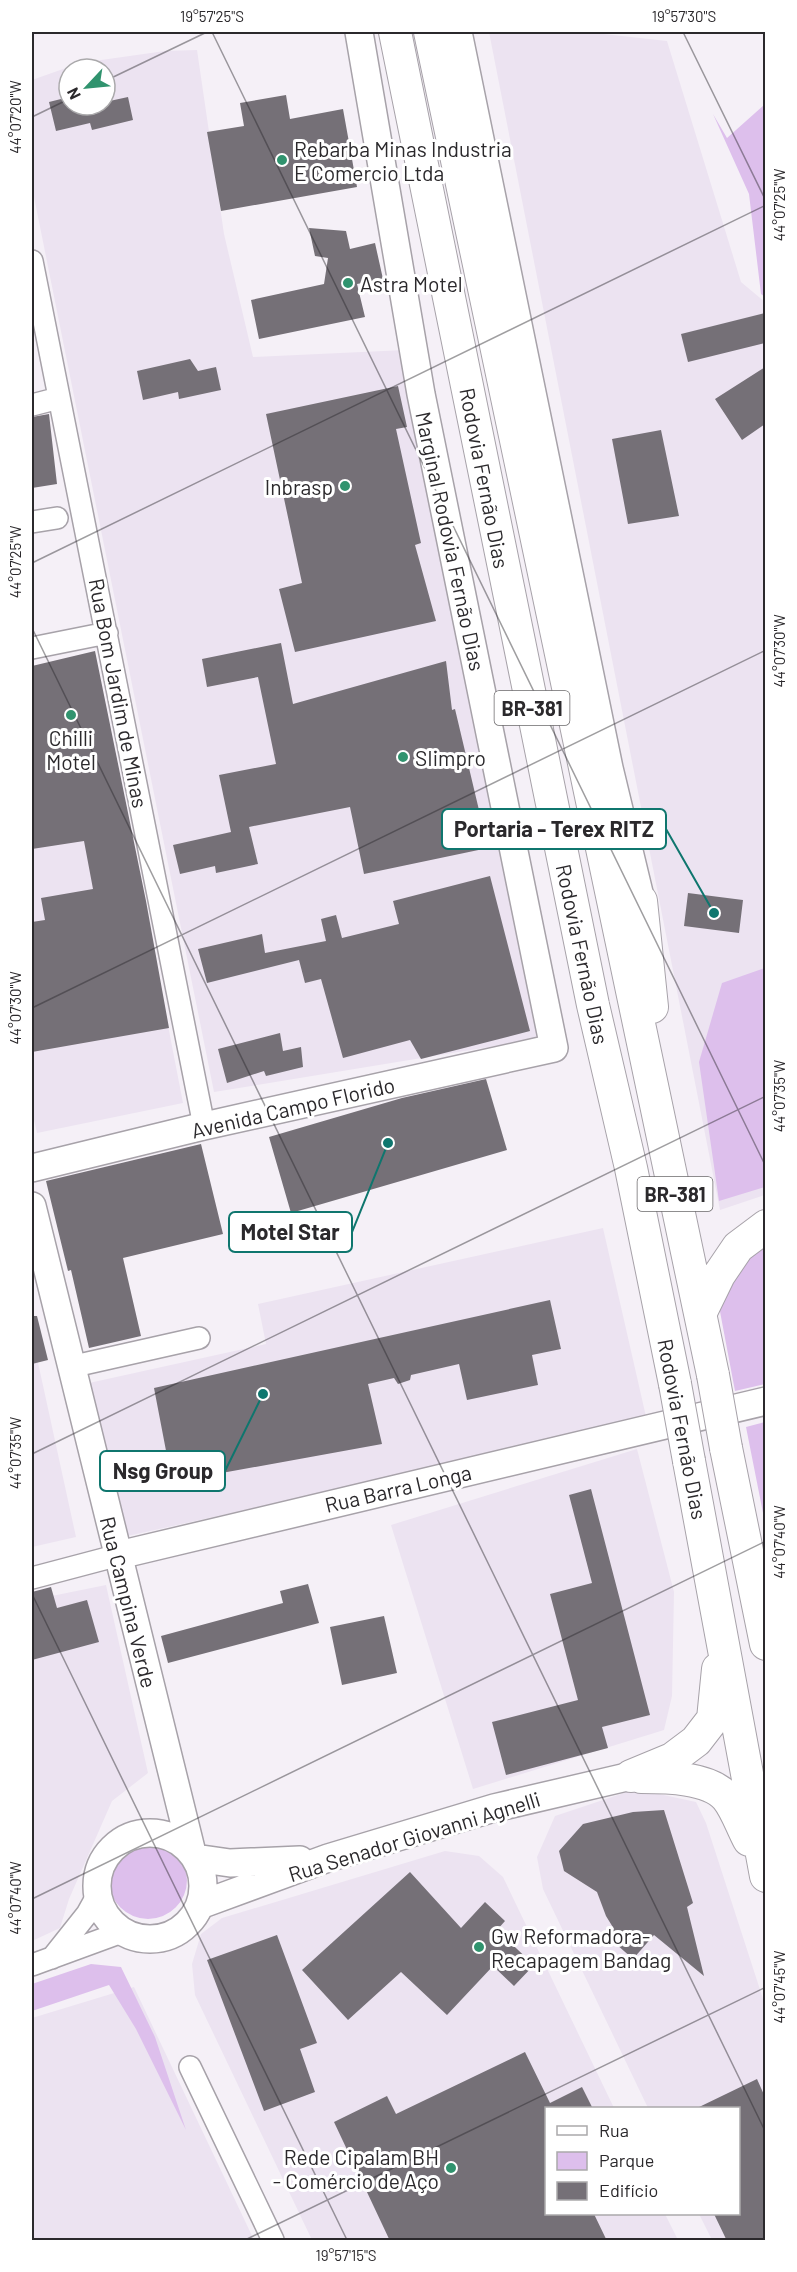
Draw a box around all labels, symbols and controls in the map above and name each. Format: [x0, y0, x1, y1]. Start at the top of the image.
text: 19°57'25"S [180, 7, 244, 25]
text: 19°57'30"S [652, 7, 716, 25]
north arrow [57, 57, 117, 117]
text: 44°07'20"W [6, 80, 24, 154]
text: N [62, 85, 84, 103]
place label: Rebarba Minas Industria E Comercio Ltda [294, 136, 512, 185]
marker: Rebarba Minas Industria E Comercio Ltda [275, 153, 289, 167]
text: 44°07'25"W [770, 169, 788, 241]
place label: Astra Motel [360, 271, 463, 296]
marker: Astra Motel [341, 276, 355, 290]
street label: Rodovia Fernão Dias [455, 385, 515, 571]
street label: Marginal Rodovia Fernão Dias [411, 409, 491, 673]
place label: Inbrasp [265, 474, 333, 499]
marker: Inbrasp [338, 479, 352, 493]
text: 44°07'25"W [6, 526, 24, 598]
street label: Rua Bom Jardim de Minas [84, 576, 154, 810]
text: 44°07'30"W [770, 614, 788, 688]
road number: BR-381 [494, 691, 570, 725]
marker: Chilli Motel [64, 708, 78, 722]
place label: Chilli Motel [46, 725, 96, 774]
place label: SIimpro [415, 745, 486, 770]
marker: SIimpro [396, 750, 410, 764]
callout: Portaria - Terex RITZ [442, 809, 666, 849]
text: Portaria - Terex RITZ [454, 815, 654, 841]
street label: Rodovia Fernão Dias [552, 862, 614, 1046]
text: 44°07'30"W [6, 971, 24, 1045]
text: 44°07'35"W [770, 1060, 788, 1132]
street label: Avenida Campo Florido [189, 1071, 397, 1143]
road number: BR-381 [638, 1177, 712, 1211]
callout: Motel Star [229, 1212, 352, 1252]
text: Motel Star [240, 1218, 340, 1244]
street label: Rodovia Fernão Dias [653, 1336, 713, 1522]
text: 44°07'35"W [6, 1417, 24, 1489]
callout: Nsg Group [100, 1451, 225, 1491]
text: Nsg Group [113, 1457, 213, 1483]
street label: Rua Barra Longa [322, 1459, 474, 1517]
text: 44°07'40"W [770, 1505, 788, 1579]
street label: Rua Campina Verde [96, 1514, 162, 1690]
street label: Rua Senador Giovanni Agnelli [285, 1786, 543, 1886]
text: 44°07'40"W [6, 1861, 24, 1935]
place label: Gw Reformadora- Recapagem Bandag [491, 1923, 671, 1972]
marker: Gw Reformadora- Recapagem Bandag [472, 1940, 486, 1954]
text: 44°07'45"W [770, 1951, 788, 2023]
legend [545, 2107, 740, 2215]
text: Rua [599, 2119, 629, 2141]
place label: Rede Cipalam BH - Comércio de Aço [273, 2144, 439, 2193]
text: Parque [599, 2149, 654, 2171]
marker: Rede Cipalam BH - Comércio de Aço [444, 2161, 458, 2175]
text: Edifício [599, 2179, 658, 2201]
text: 19°57'15"S [315, 2246, 377, 2264]

